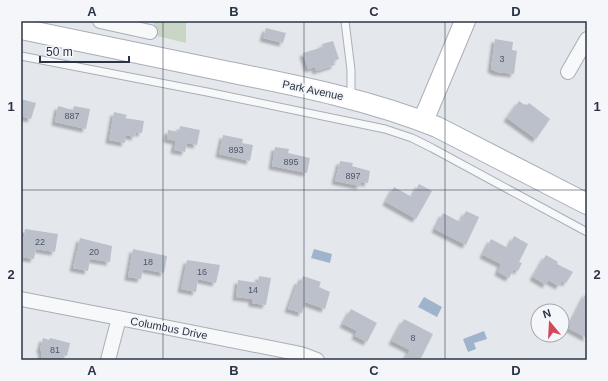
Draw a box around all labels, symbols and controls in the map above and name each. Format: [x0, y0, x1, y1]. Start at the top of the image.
text: A [87, 4, 97, 19]
text: B [229, 4, 239, 19]
text: C [369, 4, 379, 19]
text: D [511, 4, 521, 19]
scale bar [40, 38, 129, 64]
text: 50 m [46, 45, 73, 59]
house number: 3 [499, 54, 505, 64]
street label: Park Avenue [281, 78, 345, 102]
text: 1 [7, 99, 15, 114]
text: 1 [593, 99, 601, 114]
house number: 887 [64, 111, 80, 121]
house number: 893 [228, 145, 244, 155]
house number: 895 [283, 157, 299, 167]
house number: 897 [345, 171, 361, 181]
house number: 22 [35, 237, 45, 247]
house number: 20 [89, 247, 99, 257]
house number: 18 [143, 257, 153, 267]
text: 2 [7, 267, 15, 282]
house number: 16 [197, 267, 207, 277]
text: 2 [593, 267, 601, 282]
house number: 14 [248, 285, 258, 295]
north arrow [530, 303, 570, 343]
text: N [541, 307, 553, 320]
street label: Columbus Drive [129, 315, 209, 341]
house number: 8 [410, 333, 416, 343]
house number: 81 [50, 345, 60, 355]
text: A [87, 363, 97, 378]
text: B [229, 363, 239, 378]
text: C [369, 363, 379, 378]
text: D [511, 363, 521, 378]

